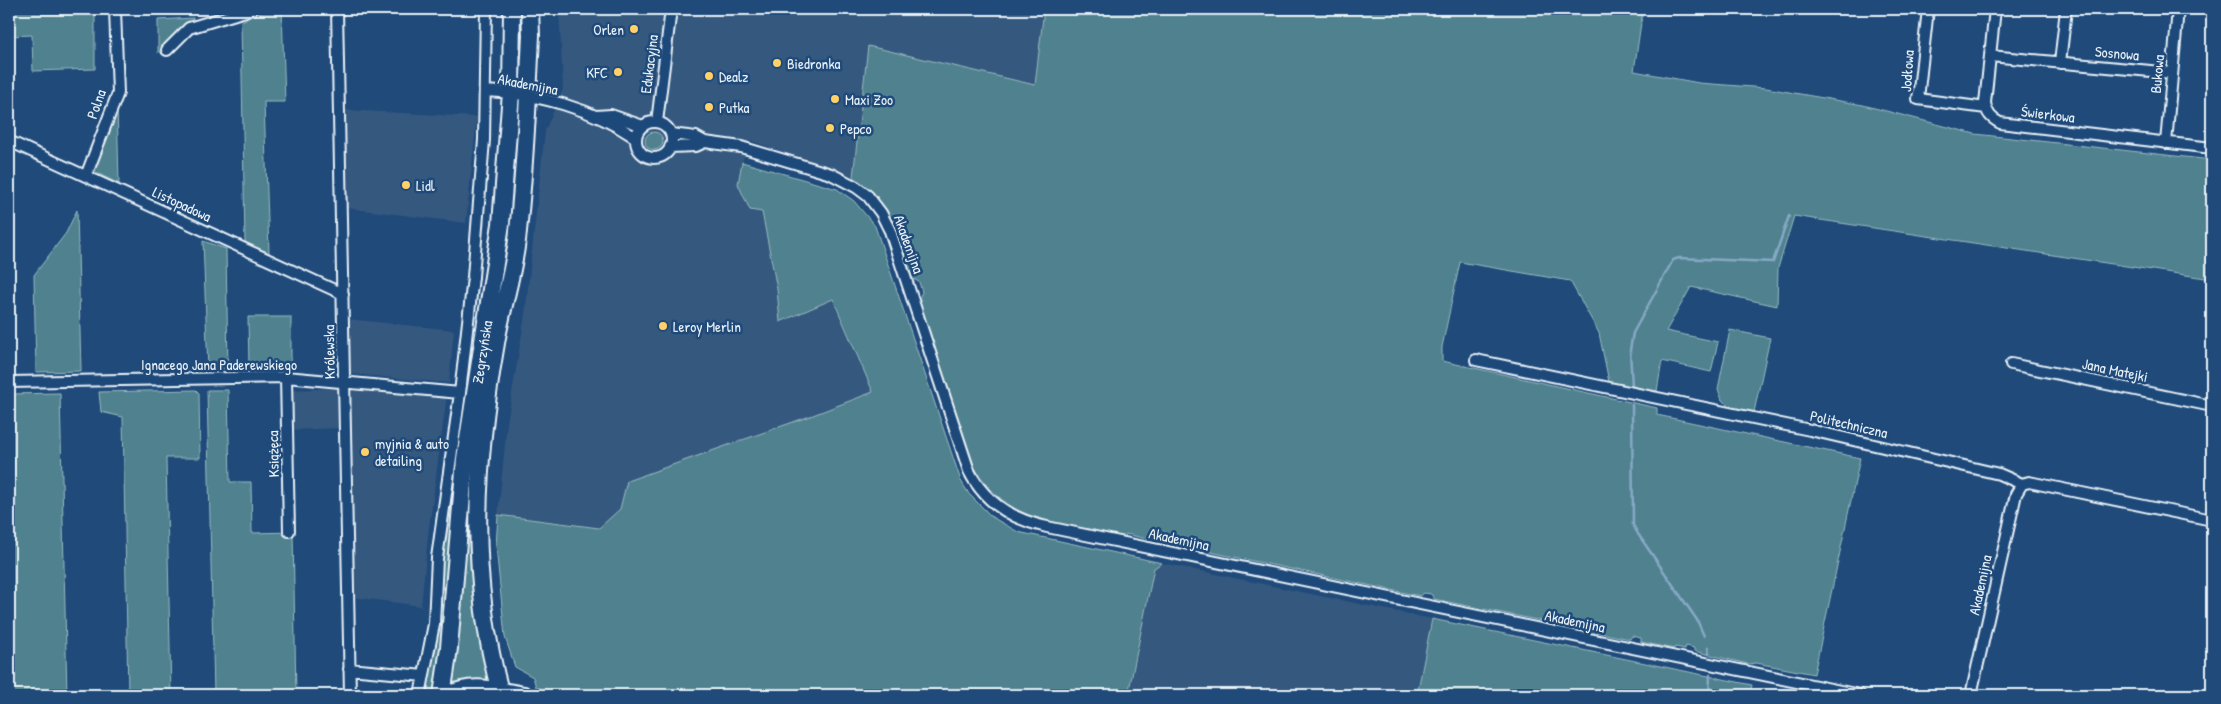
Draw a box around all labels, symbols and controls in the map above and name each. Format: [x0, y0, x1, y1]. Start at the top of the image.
place label: Orlen [593, 19, 624, 40]
marker: Orlen [628, 23, 640, 35]
street label: Edukacyjna [635, 33, 663, 95]
street label: Sosnowa [2094, 41, 2140, 65]
street label: Jodłowa [1895, 49, 1919, 93]
place label: Biedronka [787, 53, 841, 74]
street label: Bukowa [2145, 54, 2169, 94]
marker: Biedronka [771, 57, 783, 69]
place label: KFC [586, 62, 608, 83]
marker: KFC [612, 66, 624, 78]
place label: Dealz [719, 66, 749, 87]
street label: Akademijna [496, 68, 560, 100]
marker: Dealz [703, 70, 715, 82]
street label: Polna [81, 86, 111, 122]
place label: Maxi Zoo [845, 89, 893, 110]
marker: Maxi Zoo [829, 93, 841, 105]
place label: Putka [719, 97, 750, 118]
street label: Świerkowa [2020, 100, 2076, 128]
marker: Putka [703, 101, 715, 113]
place label: Pepco [840, 118, 871, 139]
marker: Pepco [824, 122, 836, 134]
place label: Lidl [416, 175, 435, 196]
marker: Lidl [400, 179, 412, 191]
street label: Listopadowa [149, 181, 215, 227]
street label: Akademijna [889, 212, 929, 276]
place label: Leroy Merlin [673, 316, 741, 337]
street label: Zegrzyńska [467, 319, 497, 385]
marker: Leroy Merlin [657, 320, 669, 332]
street label: Królewska [318, 324, 340, 379]
street label: Jana Matejki [2080, 353, 2150, 387]
street label: Ignacego Jana Paderewskiego [141, 354, 297, 375]
street label: Politechniczna [1808, 405, 1890, 443]
street label: Książęca [262, 430, 284, 478]
place label: myjnia & auto detailing [375, 433, 449, 471]
marker: myjnia & auto detailing [359, 446, 371, 458]
street label: Akademijna [1147, 522, 1211, 556]
street label: Akademijna [1963, 553, 1997, 617]
street label: Akademijna [1543, 604, 1607, 638]

